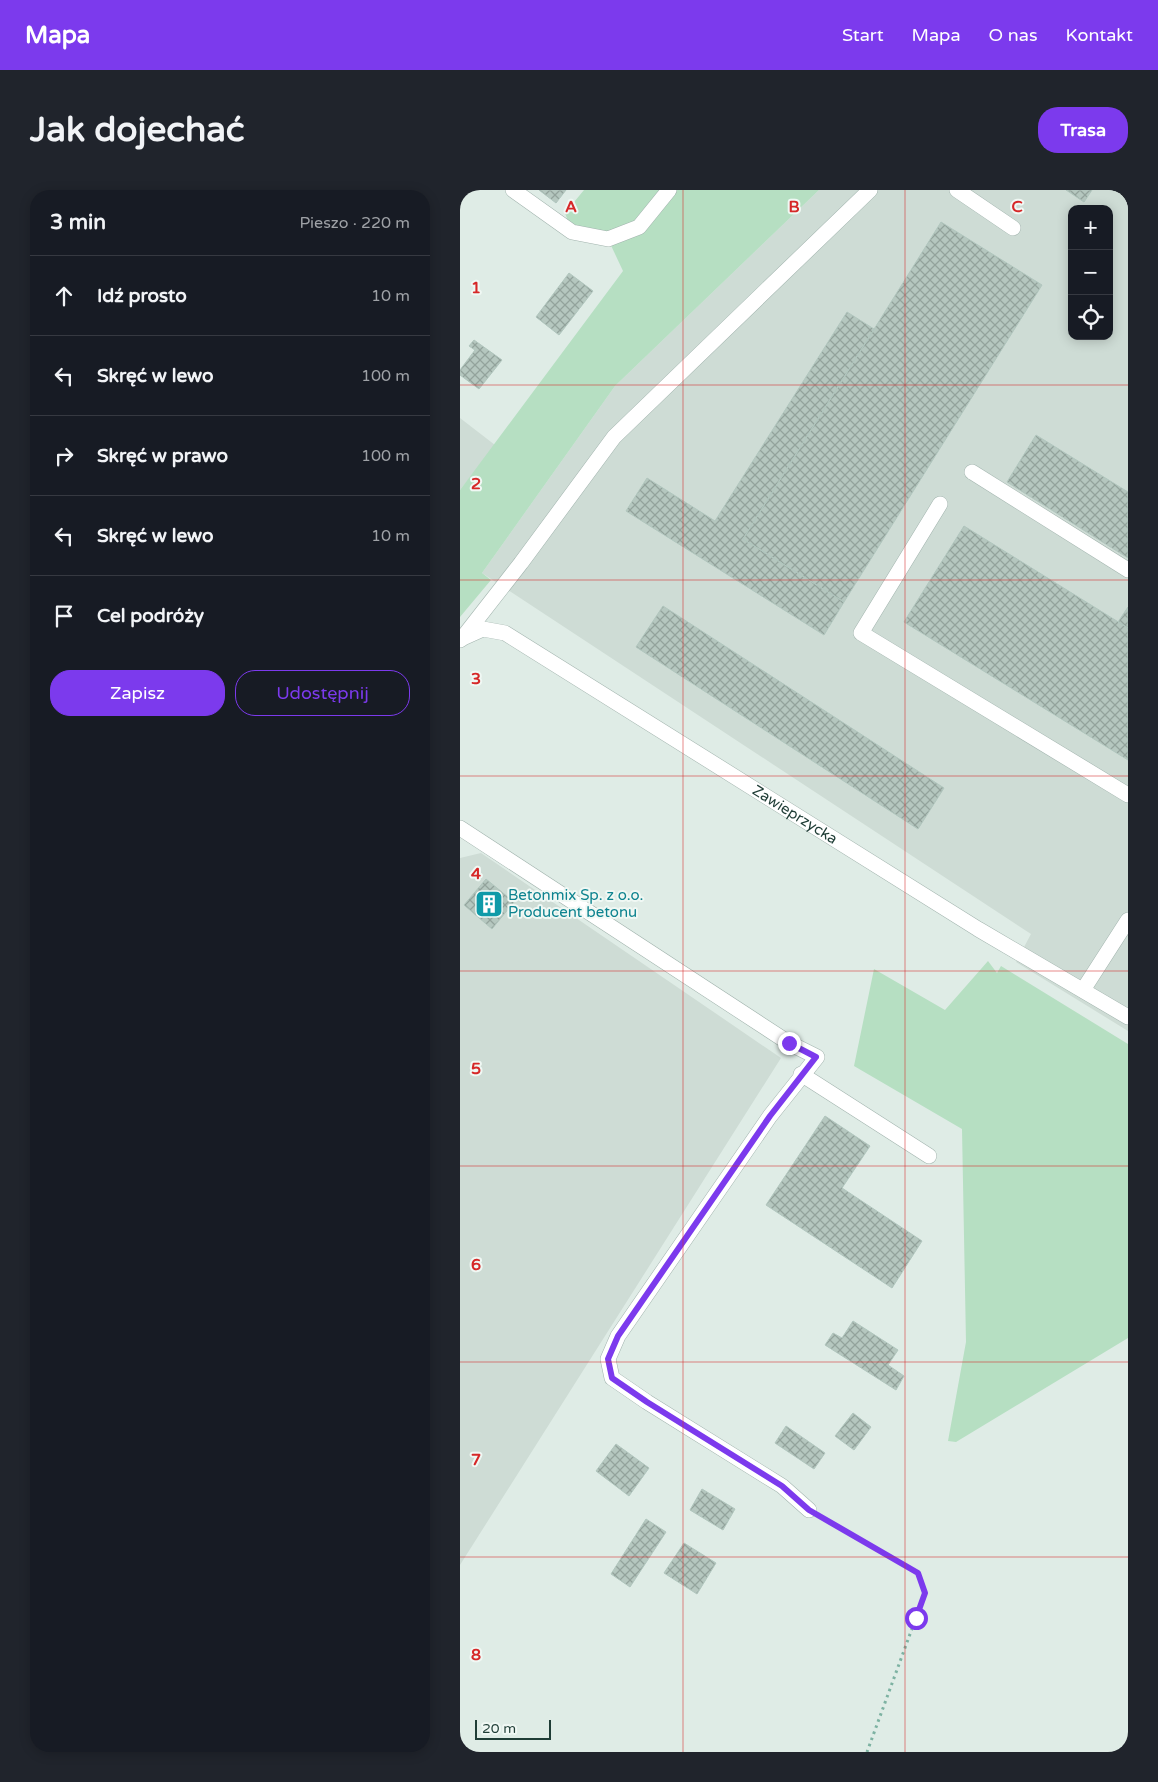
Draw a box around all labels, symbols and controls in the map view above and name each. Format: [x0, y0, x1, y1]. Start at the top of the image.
text: Mapa [25, 21, 90, 50]
text: Start [842, 24, 884, 46]
text: Mapa [912, 24, 961, 46]
text: O nas [989, 24, 1038, 46]
text: Kontakt [1066, 24, 1133, 46]
button: Trasa [1038, 107, 1128, 153]
text: Jak dojechać [30, 109, 245, 151]
text: A [565, 197, 577, 217]
text: B [788, 197, 800, 217]
text: C [1011, 197, 1023, 217]
map controls [1068, 205, 1113, 340]
button: + [1068, 205, 1113, 250]
text: 3 min [50, 210, 106, 235]
text: Pieszo · 220 m [299, 213, 410, 233]
button: − [1068, 250, 1113, 295]
text: 1 [471, 278, 481, 298]
icon: ahead [50, 282, 78, 310]
text: Idź prosto [97, 285, 187, 307]
text: 10 m [371, 286, 410, 306]
button: locate [1068, 295, 1113, 340]
icon: left [50, 362, 78, 390]
text: Skręć w lewo [97, 365, 214, 387]
text: 100 m [361, 366, 410, 386]
icon: right [50, 442, 78, 470]
text: Skręć w prawo [97, 445, 228, 467]
text: 100 m [361, 446, 410, 466]
text: 2 [471, 474, 481, 494]
icon: left [50, 522, 78, 550]
text: Skręć w lewo [97, 525, 214, 547]
text: 10 m [371, 526, 410, 546]
icon: arrive [50, 602, 78, 630]
text: Cel podróży [97, 605, 204, 627]
text: 3 [471, 669, 481, 689]
button: Zapisz [50, 670, 225, 716]
button: Udostępnij [235, 670, 410, 716]
street label: Zawieprzycka [749, 781, 841, 848]
text: 4 [471, 864, 481, 884]
place label: Betonmix Sp. z o.o. Producent betonu [508, 886, 643, 921]
building icon: Betonmix Sp. z o.o. Producent betonu [474, 889, 504, 919]
route end [778, 1032, 801, 1055]
text: 5 [471, 1059, 481, 1079]
text: 6 [471, 1255, 481, 1275]
text: 7 [471, 1450, 481, 1470]
route start [905, 1607, 928, 1630]
text: 8 [471, 1645, 481, 1665]
scale bar [475, 1717, 551, 1740]
text: 20 m [482, 1720, 516, 1737]

